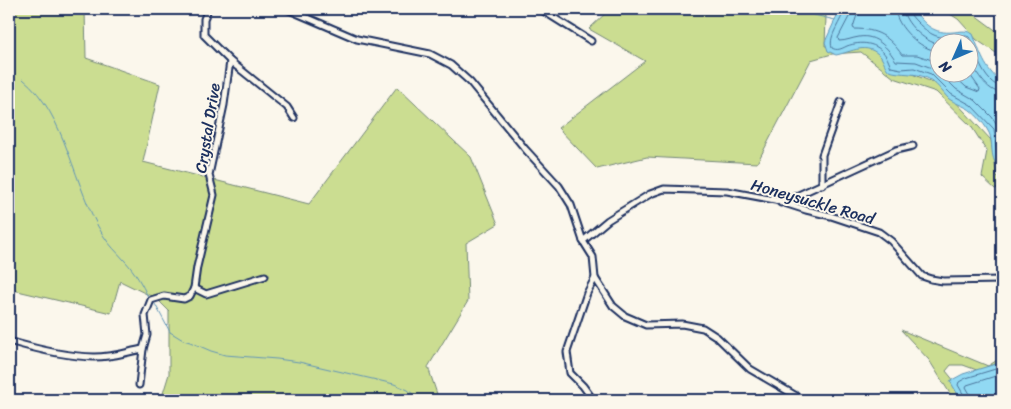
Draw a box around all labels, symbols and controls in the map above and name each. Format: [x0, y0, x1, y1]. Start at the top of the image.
north arrow [928, 32, 978, 82]
text: N [933, 54, 958, 80]
street label: Crystal Drive [186, 81, 229, 175]
street label: Honeysuckle Road [748, 170, 880, 233]

